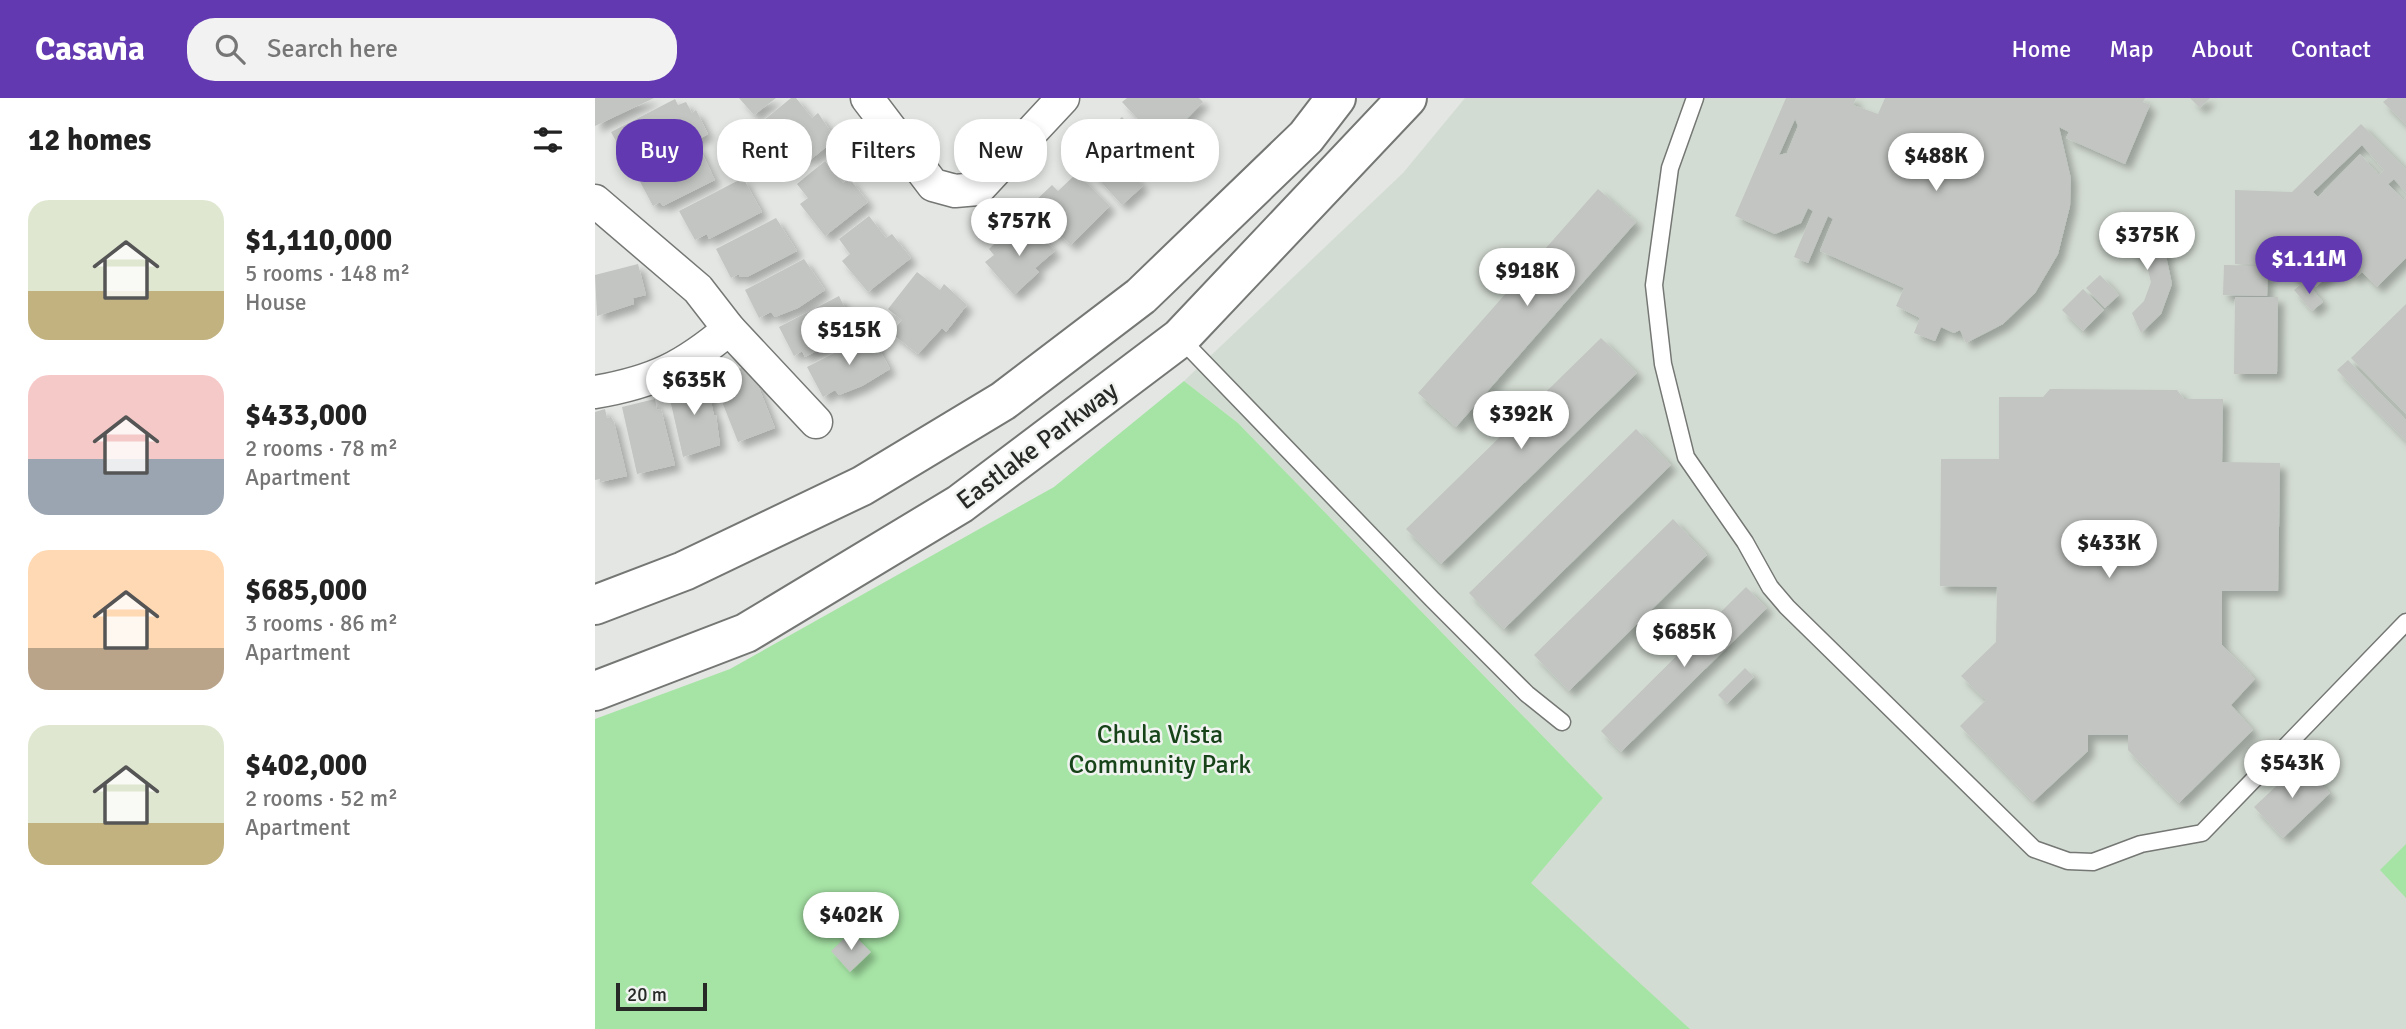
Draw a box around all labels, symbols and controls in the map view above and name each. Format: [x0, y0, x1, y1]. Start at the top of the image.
search box [187, 18, 677, 81]
text: Casavia [35, 29, 145, 70]
icon: search [211, 30, 249, 68]
text: Search here [267, 33, 398, 65]
text: Home [2011, 34, 2071, 64]
text: Map [2109, 34, 2154, 64]
text: About [2192, 34, 2253, 64]
text: Contact [2291, 34, 2371, 64]
chip: Buy [616, 119, 703, 182]
chip: Rent [717, 119, 812, 182]
chip: Filters [826, 119, 940, 182]
chip: New [954, 119, 1047, 182]
chip: Apartment [1061, 119, 1219, 182]
icon: filters [529, 121, 567, 159]
text: 12 homes [28, 122, 151, 159]
pin: $488K [1887, 134, 1985, 193]
text: $488K [1904, 141, 1968, 170]
pin: $757K [970, 198, 1068, 258]
text: $757K [987, 206, 1051, 235]
pin: $375K [2098, 212, 2196, 272]
text: $375K [2115, 220, 2179, 249]
text: $1,110,000 [245, 222, 392, 259]
icon: home [84, 228, 168, 312]
pin: $1.11M [2252, 236, 2366, 296]
text: $1.11M [2271, 244, 2347, 273]
pin: $918K [1478, 248, 1576, 308]
text: $918K [1495, 256, 1559, 285]
text: 5 rooms · 148 m² [245, 259, 410, 288]
text: House [245, 288, 307, 317]
pin: $515K [800, 308, 898, 367]
text: $515K [817, 315, 881, 344]
pin: $635K [645, 358, 743, 417]
text: $635K [662, 365, 726, 394]
street label: Eastlake Parkway [951, 375, 1125, 517]
pin: $392K [1472, 392, 1570, 451]
text: $433,000 [245, 397, 367, 434]
text: $392K [1489, 399, 1553, 428]
icon: home [84, 403, 168, 487]
text: 2 rooms · 78 m² [245, 434, 398, 463]
text: Apartment [245, 463, 350, 492]
pin: $433K [2060, 520, 2158, 580]
text: $433K [2077, 528, 2141, 557]
text: $685,000 [245, 572, 367, 609]
icon: home [84, 578, 168, 662]
text: 3 rooms · 86 m² [245, 609, 398, 638]
pin: $685K [1635, 610, 1733, 669]
text: $685K [1652, 617, 1716, 646]
text: Apartment [245, 638, 350, 667]
park label: Chula Vista Community Park [1069, 719, 1251, 781]
pin: $543K [2243, 740, 2341, 800]
text: $402,000 [245, 747, 367, 784]
text: $543K [2260, 748, 2324, 777]
icon: home [84, 753, 168, 837]
text: 2 rooms · 52 m² [245, 784, 398, 813]
text: Apartment [245, 813, 350, 842]
pin: $402K [802, 892, 900, 952]
text: $402K [819, 900, 883, 929]
scale bar [616, 980, 707, 1012]
text: 20 m [627, 983, 667, 1007]

